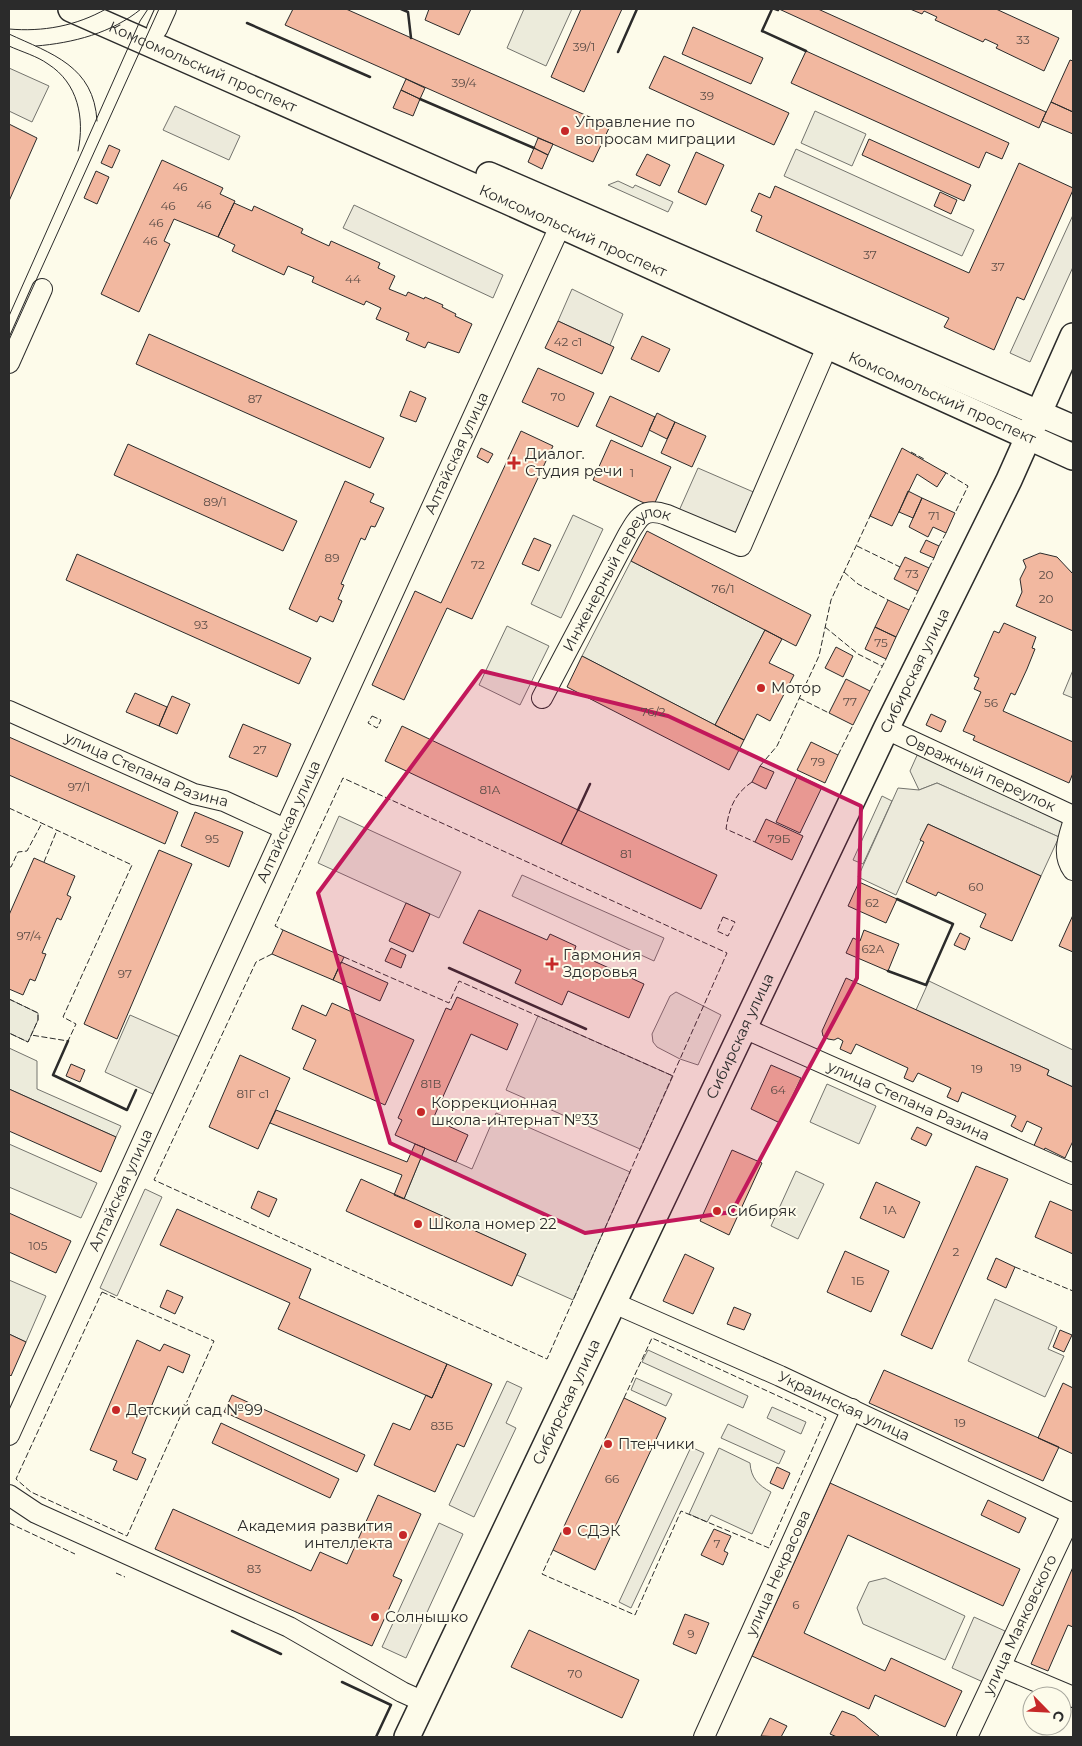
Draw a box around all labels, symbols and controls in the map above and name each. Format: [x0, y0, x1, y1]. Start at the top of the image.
street label: Комсомольский проспект [106, 17, 301, 117]
house number: 33 [1016, 32, 1030, 47]
house number: 39/1 [573, 39, 595, 54]
house number: 39/4 [452, 75, 477, 90]
house number: 39 [700, 88, 714, 103]
place label: Управление по вопросам миграции [575, 112, 736, 148]
marker: Управление по вопросам миграции [559, 125, 571, 137]
house number: 46 [172, 179, 188, 194]
street label: Комсомольский проспект [476, 180, 671, 282]
house number: 46 [196, 197, 212, 212]
house number: 46 [160, 198, 176, 213]
house number: 46 [148, 215, 164, 230]
house number: 46 [142, 233, 158, 248]
house number: 37 [863, 247, 877, 262]
house number: 37 [991, 259, 1005, 274]
house number: 44 [345, 271, 361, 286]
house number: 42 с1 [554, 334, 582, 349]
street label: Комсомольский проспект [846, 347, 1040, 448]
street label: Алтайская улица [420, 389, 492, 517]
house number: 70 [551, 389, 565, 404]
house number: 87 [248, 391, 262, 406]
place label: Диалог. Студия речи [525, 444, 623, 480]
marker: Диалог. Студия речи [507, 456, 521, 470]
house number: 1 [630, 465, 634, 480]
house number: 89/1 [203, 494, 227, 509]
street label: Инженерный переулок [558, 502, 674, 655]
house number: 71 [928, 508, 940, 523]
house number: 89 [325, 550, 339, 565]
house number: 72 [471, 557, 485, 572]
house number: 73 [905, 566, 919, 581]
house number: 20 [1039, 567, 1053, 582]
house number: 76/1 [712, 581, 734, 596]
house number: 20 [1039, 591, 1053, 606]
street label: Сибирская улица [875, 605, 953, 736]
house number: 93 [194, 617, 208, 632]
house number: 75 [874, 635, 888, 650]
place label: Мотор [771, 678, 821, 697]
marker: Мотор [755, 682, 767, 694]
house number: 77 [843, 694, 857, 709]
house number: 56 [984, 695, 998, 710]
house number: 76/2 [640, 704, 666, 719]
street label: улица Степана Разина [61, 727, 230, 811]
street label: Овражный переулок [902, 729, 1059, 816]
house number: 27 [253, 742, 267, 757]
house number: 79 [811, 754, 825, 769]
street label: Алтайская улица [252, 757, 324, 886]
house number: 97/1 [68, 779, 90, 794]
house number: 81А [480, 782, 501, 797]
house number: 95 [205, 831, 219, 846]
house number: 79Б [767, 831, 791, 846]
house number: 81 [620, 846, 632, 861]
house number: 60 [968, 879, 984, 894]
house number: 62 [865, 895, 879, 910]
house number: 97/4 [17, 928, 42, 943]
house number: 62А [861, 941, 885, 956]
place label: Гармония Здоровья [563, 945, 641, 981]
marker: Гармония Здоровья [545, 957, 559, 971]
house number: 97 [118, 966, 132, 981]
street label: Сибирская улица [702, 970, 778, 1102]
street label: улица Степана Разина [824, 1056, 993, 1145]
house number: 19 [1010, 1060, 1022, 1075]
house number: 19 [971, 1061, 983, 1076]
house number: 81В [421, 1076, 441, 1091]
house number: 64 [770, 1082, 786, 1097]
house number: 81Г с1 [237, 1086, 269, 1101]
place label: Коррекционная школа-интернат №33 [431, 1093, 598, 1129]
marker: Коррекционная школа-интернат №33 [415, 1106, 427, 1118]
street label: Алтайская улица [84, 1126, 156, 1254]
place label: Сибиряк [727, 1201, 796, 1220]
house number: 1А [883, 1202, 897, 1217]
marker: Сибиряк [711, 1205, 723, 1217]
place label: Школа номер 22 [428, 1214, 557, 1233]
marker: Школа номер 22 [412, 1218, 424, 1230]
house number: 105 [28, 1238, 48, 1253]
house number: 2 [953, 1244, 960, 1259]
house number: 1Б [851, 1273, 865, 1288]
street label: Сибирская улица [528, 1336, 604, 1468]
street label: Украинская улица [775, 1366, 913, 1445]
place label: Детский сад №99 [126, 1400, 263, 1419]
marker: Детский сад №99 [110, 1404, 122, 1416]
house number: 19 [954, 1415, 966, 1430]
house number: 83Б [430, 1418, 454, 1433]
place label: Птенчики [618, 1434, 695, 1453]
marker: Птенчики [602, 1438, 614, 1450]
house number: 66 [605, 1471, 619, 1486]
street label: улица Некрасова [741, 1507, 814, 1639]
place label: Академия развития интеллекта [237, 1516, 393, 1552]
place label: СДЭК [577, 1521, 621, 1540]
marker: СДЭК [561, 1525, 573, 1537]
marker: Академия развития интеллекта [397, 1529, 409, 1541]
house number: 7 [713, 1536, 721, 1551]
street label: улица Маяковского [978, 1551, 1061, 1699]
house number: 83 [247, 1561, 261, 1576]
house number: 6 [792, 1597, 800, 1612]
place label: Солнышко [385, 1607, 468, 1626]
marker: Солнышко [369, 1611, 381, 1623]
house number: 9 [687, 1626, 695, 1641]
house number: 70 [568, 1666, 582, 1681]
north arrow [1022, 1686, 1072, 1736]
text: С [1049, 1708, 1069, 1725]

